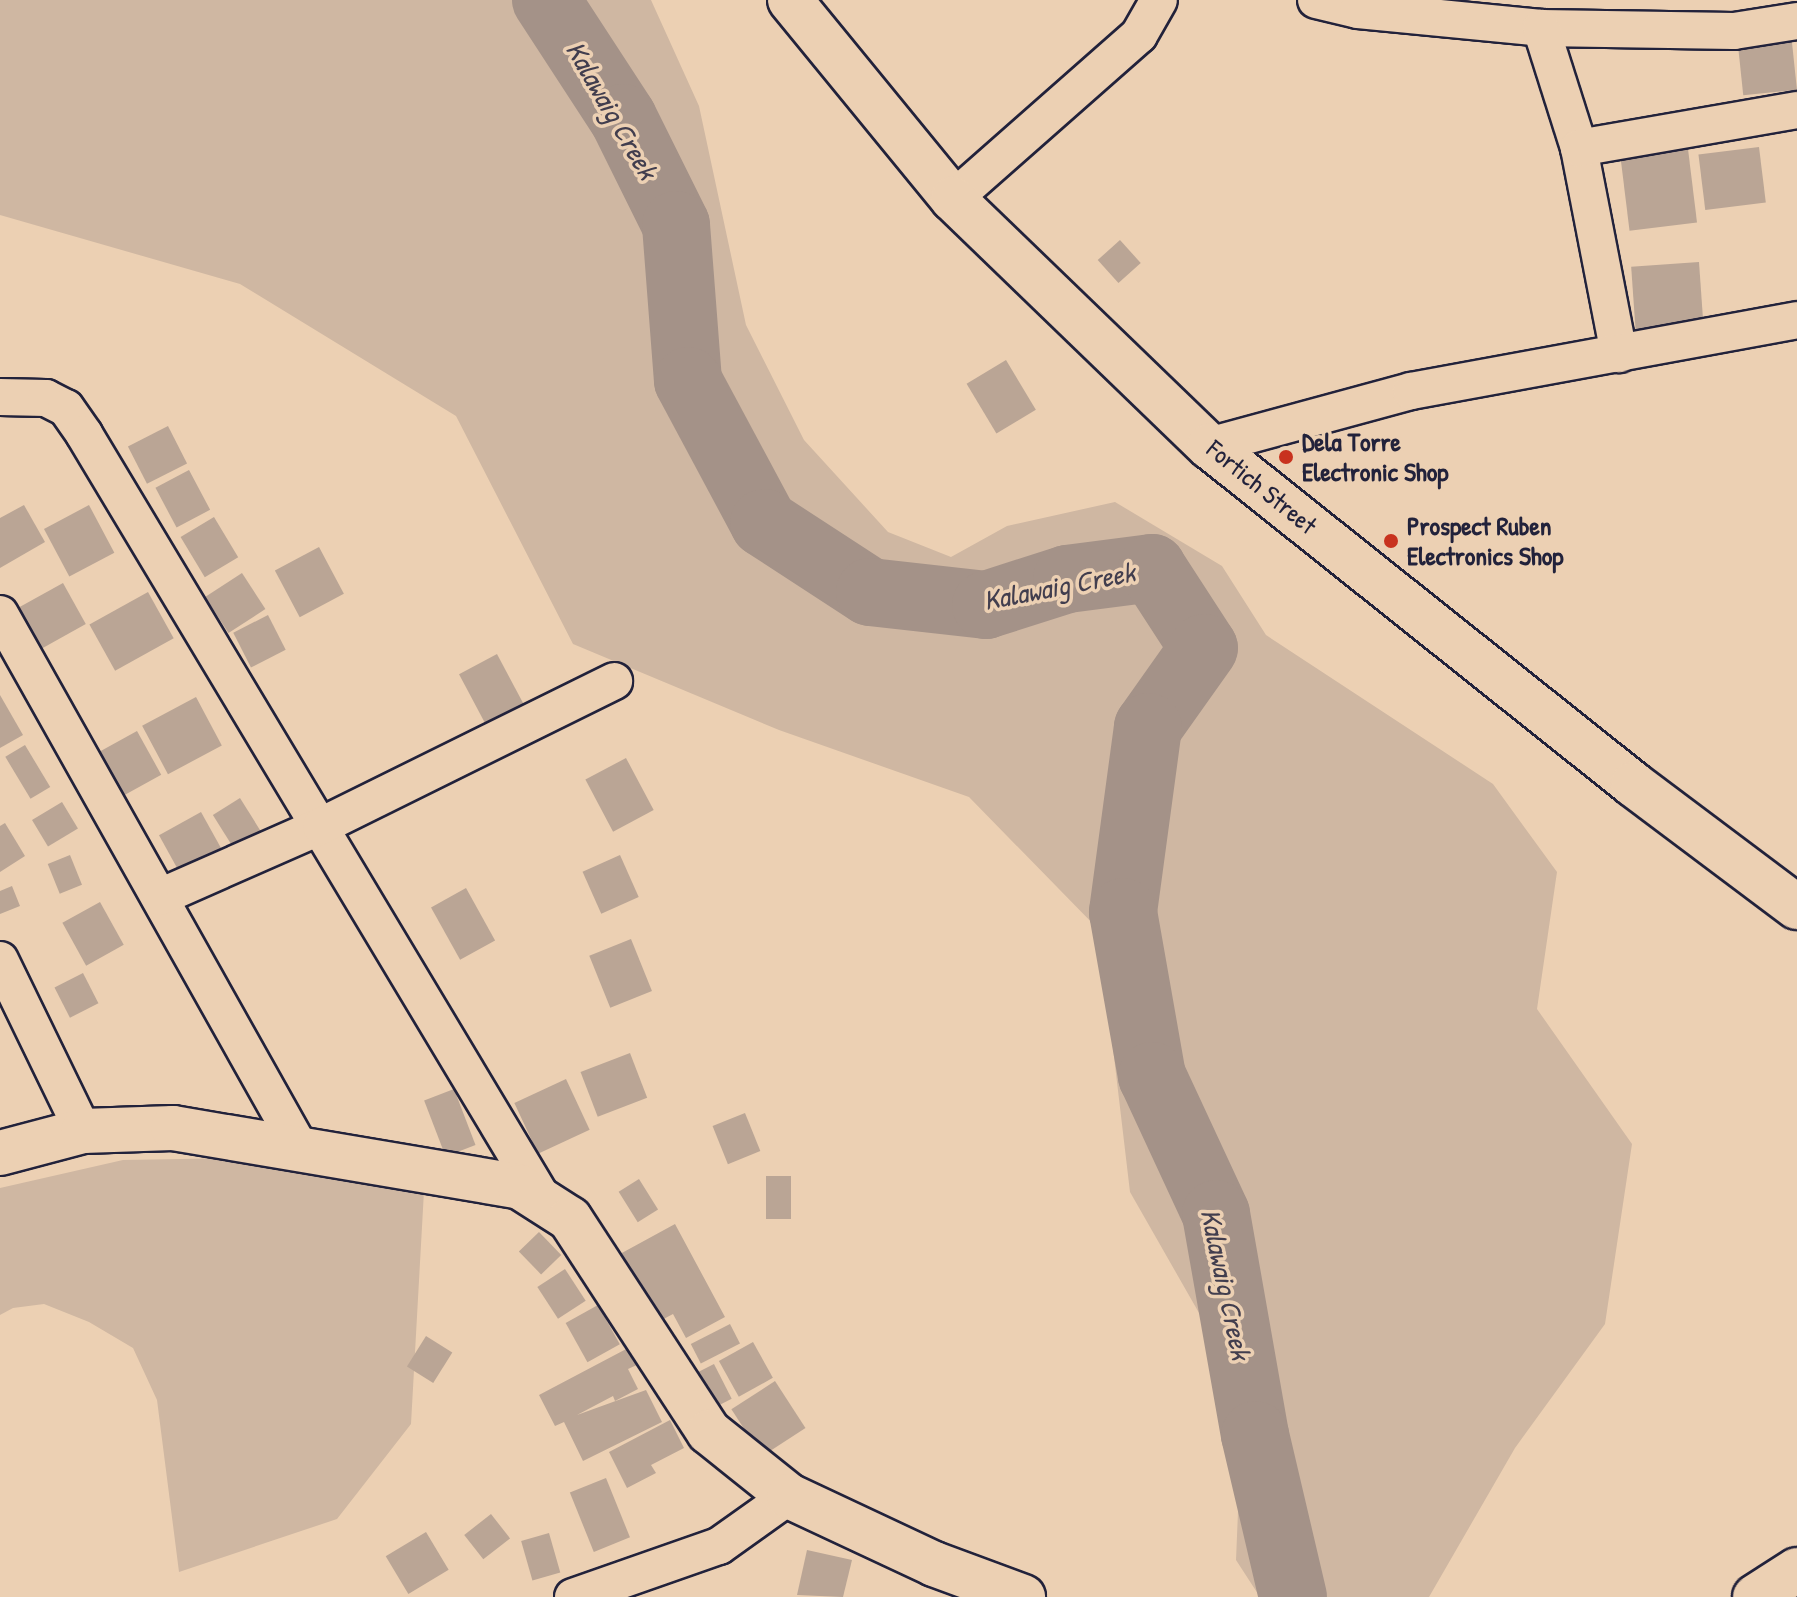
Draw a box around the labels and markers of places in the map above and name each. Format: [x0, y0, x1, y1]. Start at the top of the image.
place label: Dela Torre Electronic Shop [1302, 426, 1448, 488]
marker: Dela Torre Electronic Shop [1277, 448, 1295, 466]
place label: Prospect Ruben Electronics Shop [1407, 510, 1563, 572]
marker: Prospect Ruben Electronics Shop [1382, 532, 1400, 550]

